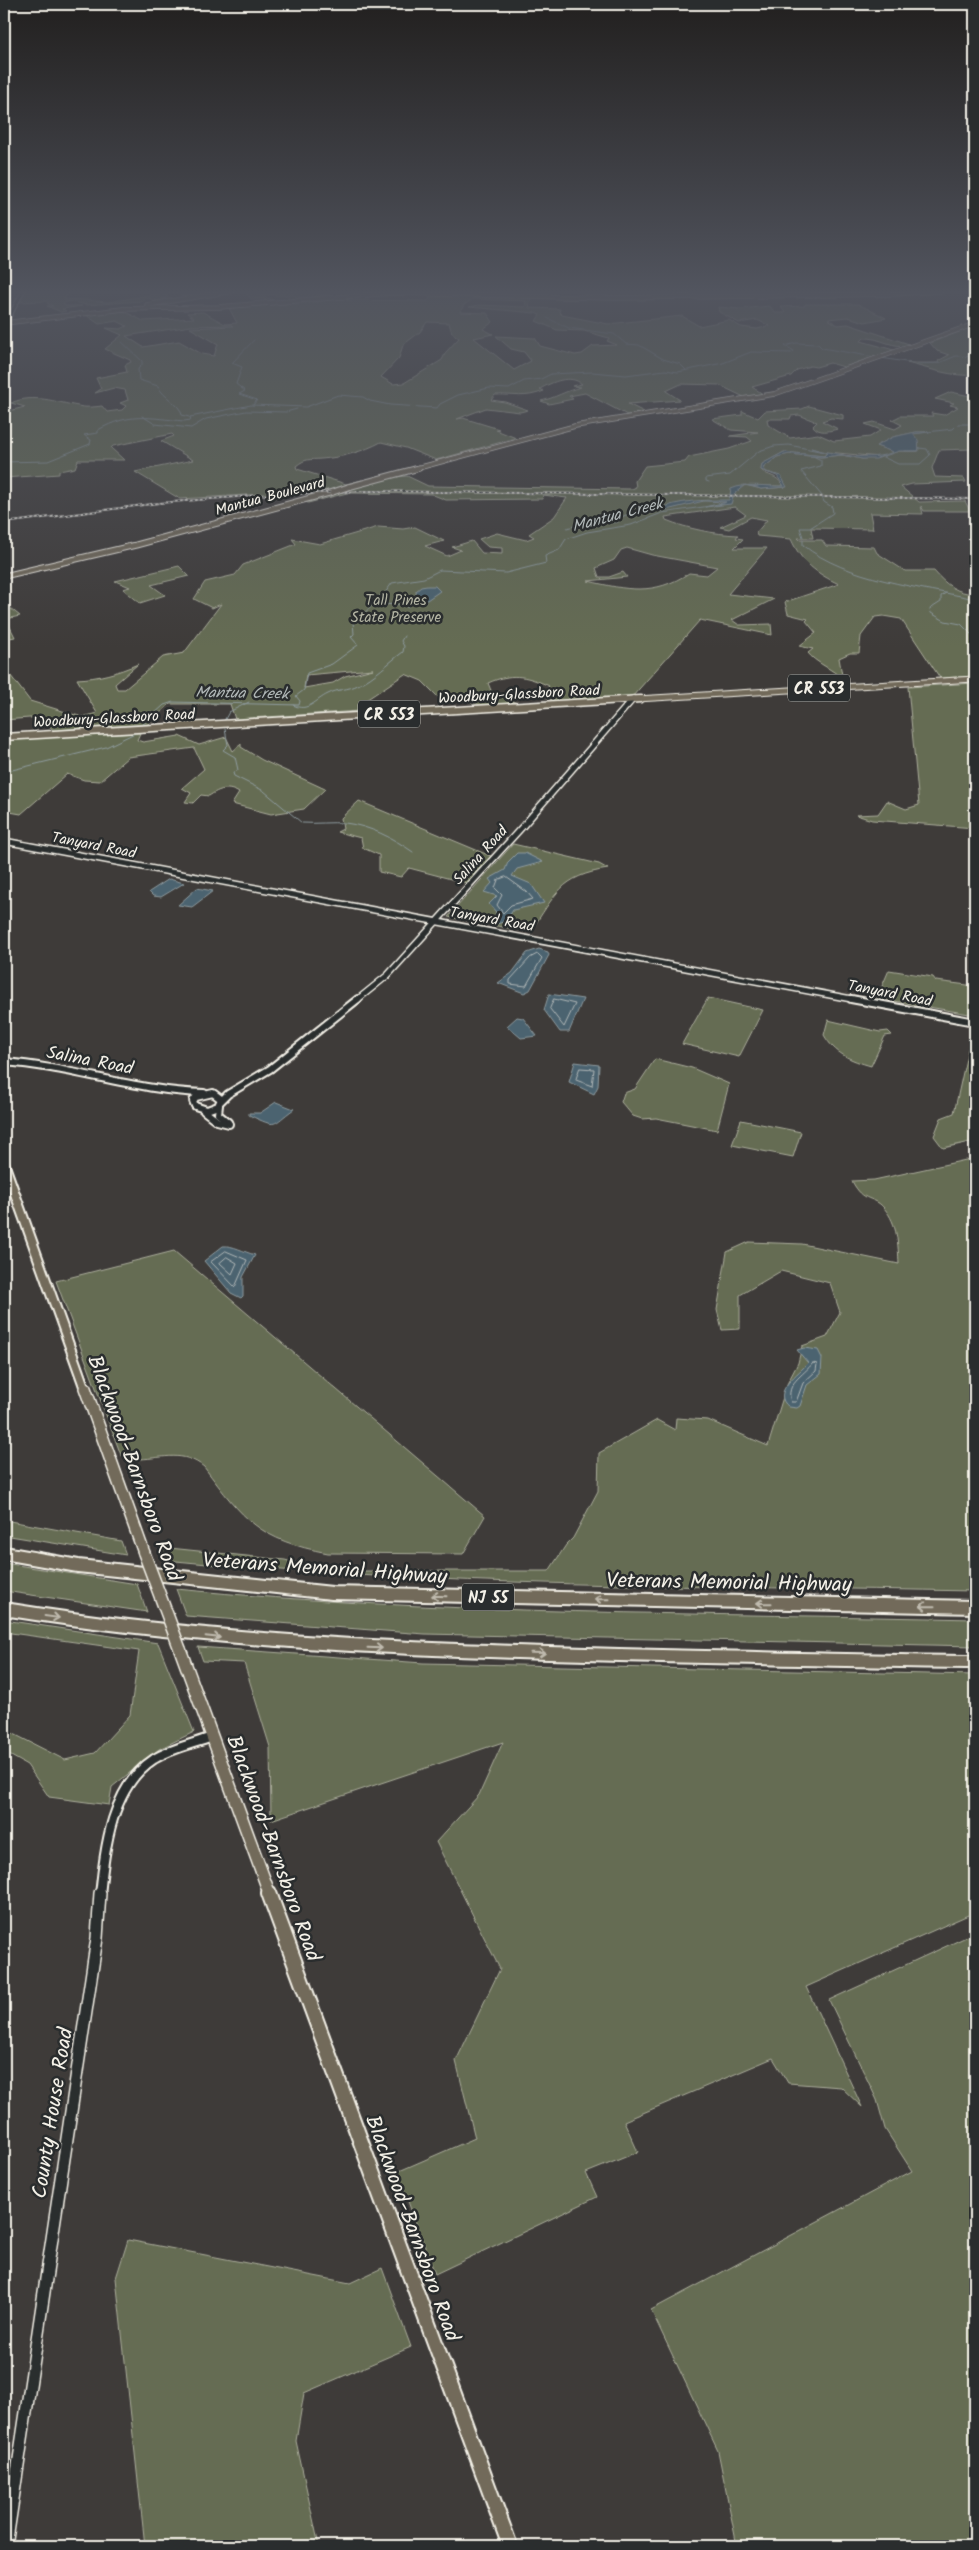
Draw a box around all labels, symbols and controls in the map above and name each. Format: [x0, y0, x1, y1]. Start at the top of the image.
street label: Mantua Boulevard [213, 471, 328, 523]
water label: Mantua Creek [569, 491, 668, 540]
park label: Tall Pines State Preserve [351, 589, 441, 630]
road number: CR 553 [788, 674, 850, 701]
street label: Woodbury-Glassboro Road [438, 679, 601, 711]
water label: Mantua Creek [195, 680, 291, 707]
road number: CR 553 [358, 701, 420, 728]
street label: Woodbury-Glassboro Road [33, 703, 196, 735]
street label: Salina Road [447, 820, 515, 891]
street label: Tanyard Road [49, 826, 139, 866]
street label: Tanyard Road [448, 901, 537, 939]
street label: Tanyard Road [845, 974, 935, 1014]
street label: Salina Road [44, 1039, 137, 1084]
street label: Blackwood-Barnsboro Road [77, 1351, 190, 1587]
street label: Veterans Memorial Highway [201, 1544, 449, 1595]
street label: Veterans Memorial Highway [606, 1565, 852, 1602]
road number: NJ 55 [462, 1584, 514, 1610]
one-way arrow [431, 1591, 447, 1600]
one-way arrow [594, 1595, 610, 1604]
one-way arrow [756, 1598, 772, 1608]
one-way arrow [919, 1601, 935, 1611]
one-way arrow [43, 1613, 59, 1623]
one-way arrow [205, 1632, 221, 1642]
one-way arrow [367, 1644, 383, 1653]
one-way arrow [529, 1648, 545, 1658]
street label: Blackwood-Barnsboro Road [216, 1731, 329, 1967]
street label: County House Road [24, 2025, 83, 2201]
street label: Blackwood-Barnsboro Road [355, 2111, 468, 2347]

